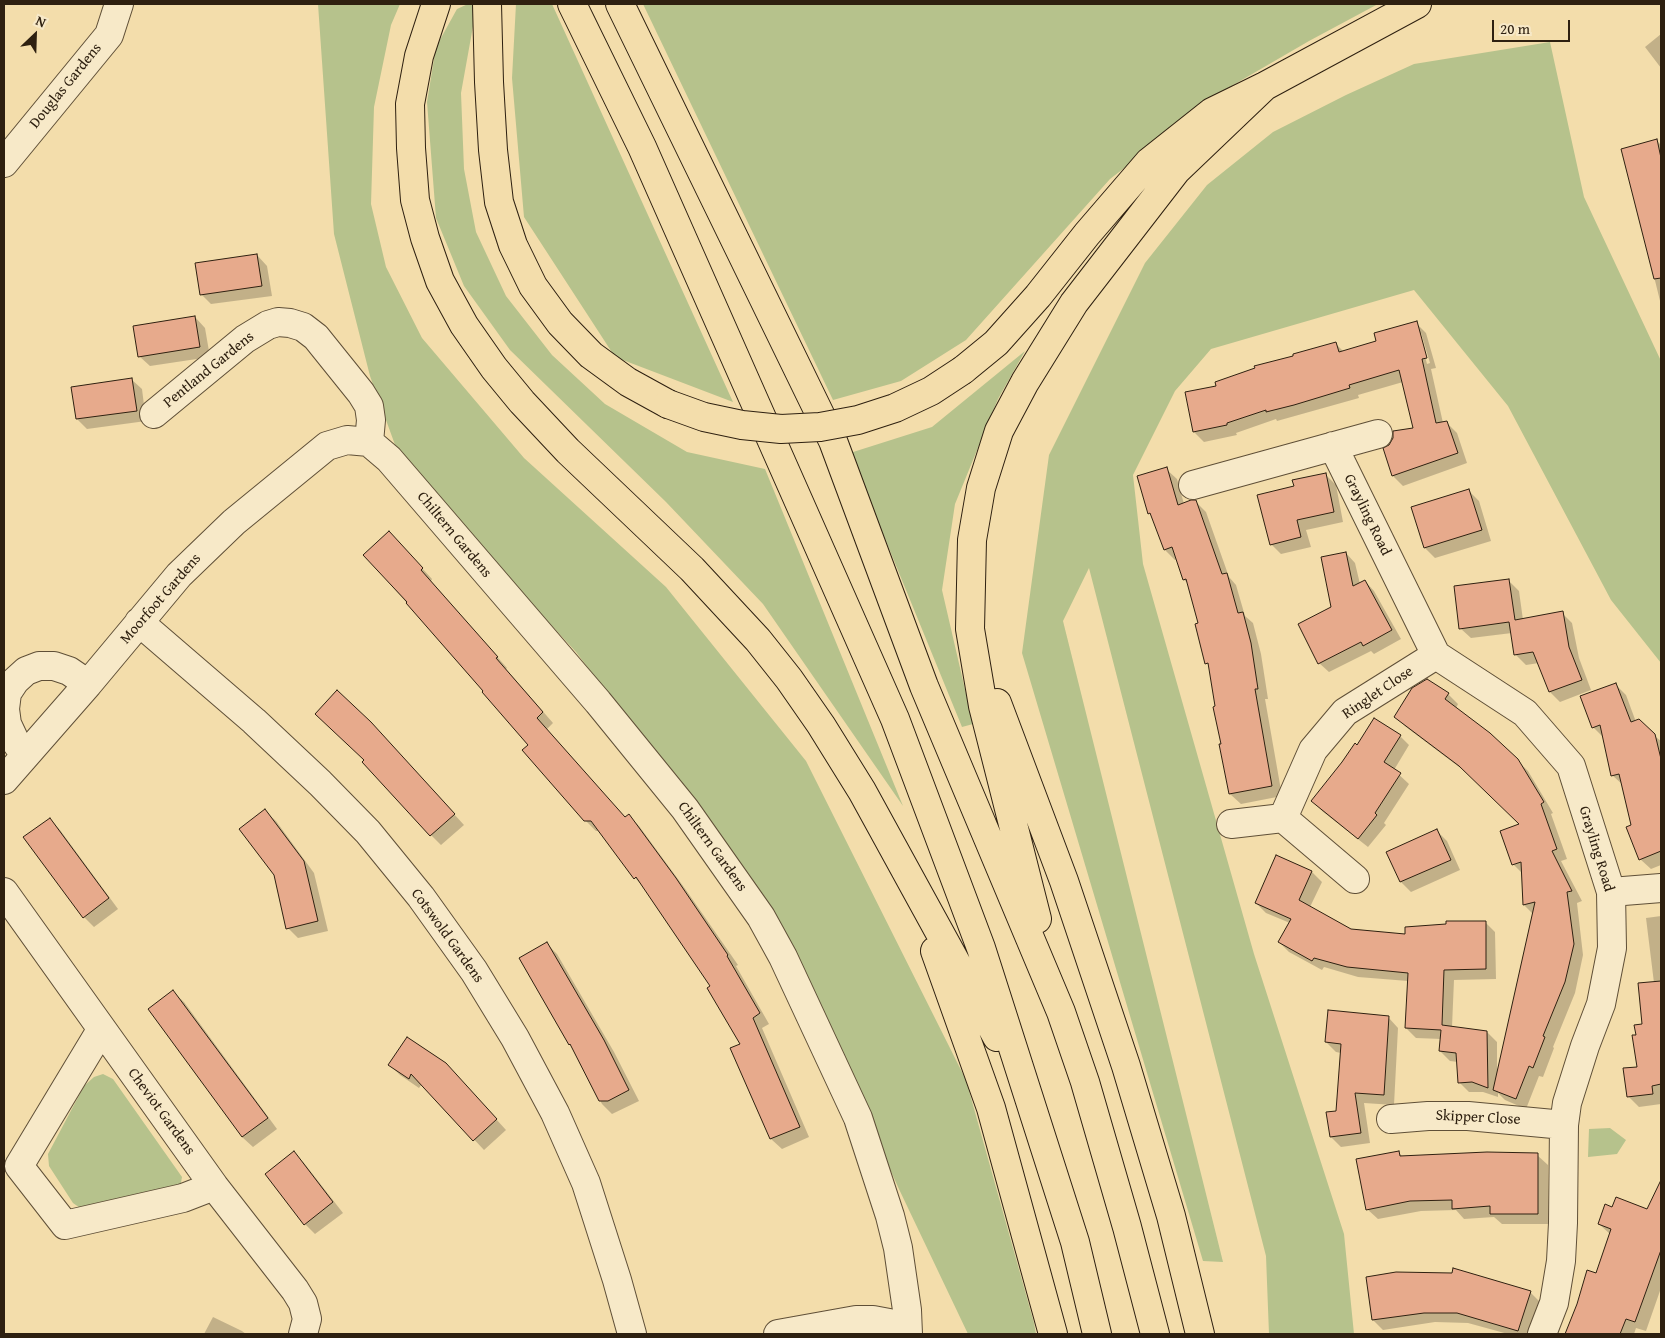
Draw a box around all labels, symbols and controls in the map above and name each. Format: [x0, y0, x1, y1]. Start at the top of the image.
north arrow [10, 10, 60, 60]
text: N [33, 10, 49, 32]
scale bar [1495, 10, 1572, 42]
text: 20 m [1500, 18, 1530, 39]
street label: Douglas Gardens [26, 40, 106, 132]
street label: Pentland Gardens [160, 328, 258, 412]
street label: Grayling Road [1340, 471, 1394, 559]
street label: Chiltern Gardens [413, 488, 495, 582]
street label: Moorfoot Gardens [117, 550, 205, 648]
street label: Ringlet Close [1339, 663, 1417, 723]
street label: Chiltern Gardens [673, 799, 751, 895]
street label: Grayling Road [1574, 804, 1618, 894]
street label: Cotswold Gardens [407, 885, 487, 987]
street label: Cheviot Gardens [123, 1065, 199, 1159]
street label: Skipper Close [1435, 1107, 1521, 1129]

